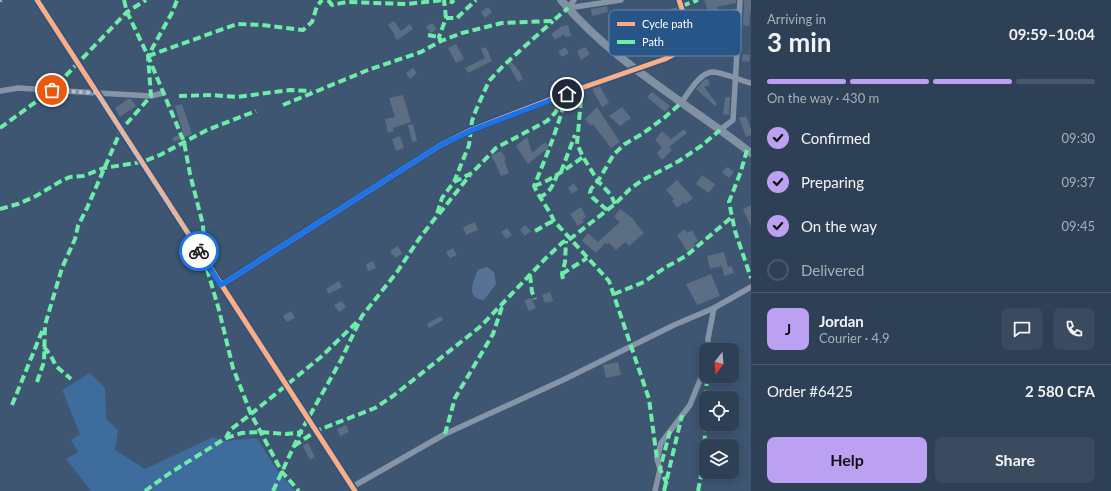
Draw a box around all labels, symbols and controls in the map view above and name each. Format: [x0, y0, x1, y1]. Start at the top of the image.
legend [609, 10, 741, 56]
text: Arriving in [767, 11, 826, 27]
text: Cycle path [642, 17, 693, 30]
text: 09:59–10:04 [1009, 25, 1095, 43]
text: 3 min [767, 26, 831, 58]
text: Path [642, 35, 664, 48]
pin [35, 73, 69, 107]
pin [550, 77, 584, 111]
icon: bag [41, 79, 63, 101]
icon: home [556, 83, 578, 105]
text: On the way · 430 m [767, 90, 879, 106]
icon: check [767, 127, 789, 149]
text: Confirmed [801, 129, 870, 147]
text: 09:30 [1062, 130, 1095, 146]
icon: check [767, 171, 789, 193]
text: Preparing [801, 173, 864, 191]
text: 09:37 [1062, 174, 1095, 190]
icon: check [767, 215, 789, 237]
text: On the way [801, 217, 877, 235]
text: 09:45 [1062, 218, 1095, 234]
courier [179, 231, 219, 271]
icon: bike [188, 240, 210, 262]
text: Delivered [801, 261, 864, 279]
button: chat [1001, 308, 1043, 350]
button: phone [1053, 308, 1095, 350]
text: Jordan [819, 312, 864, 330]
text: J [785, 320, 791, 338]
text: Courier · 4.9 [819, 330, 890, 346]
north arrow [699, 343, 739, 383]
map controls [699, 343, 739, 479]
text: Order #6425 [767, 382, 853, 400]
text: 2 580 CFA [1025, 382, 1095, 400]
button: locate [699, 391, 739, 431]
button: Help [767, 437, 927, 483]
button: Share [935, 437, 1095, 483]
button: layers [699, 439, 739, 479]

